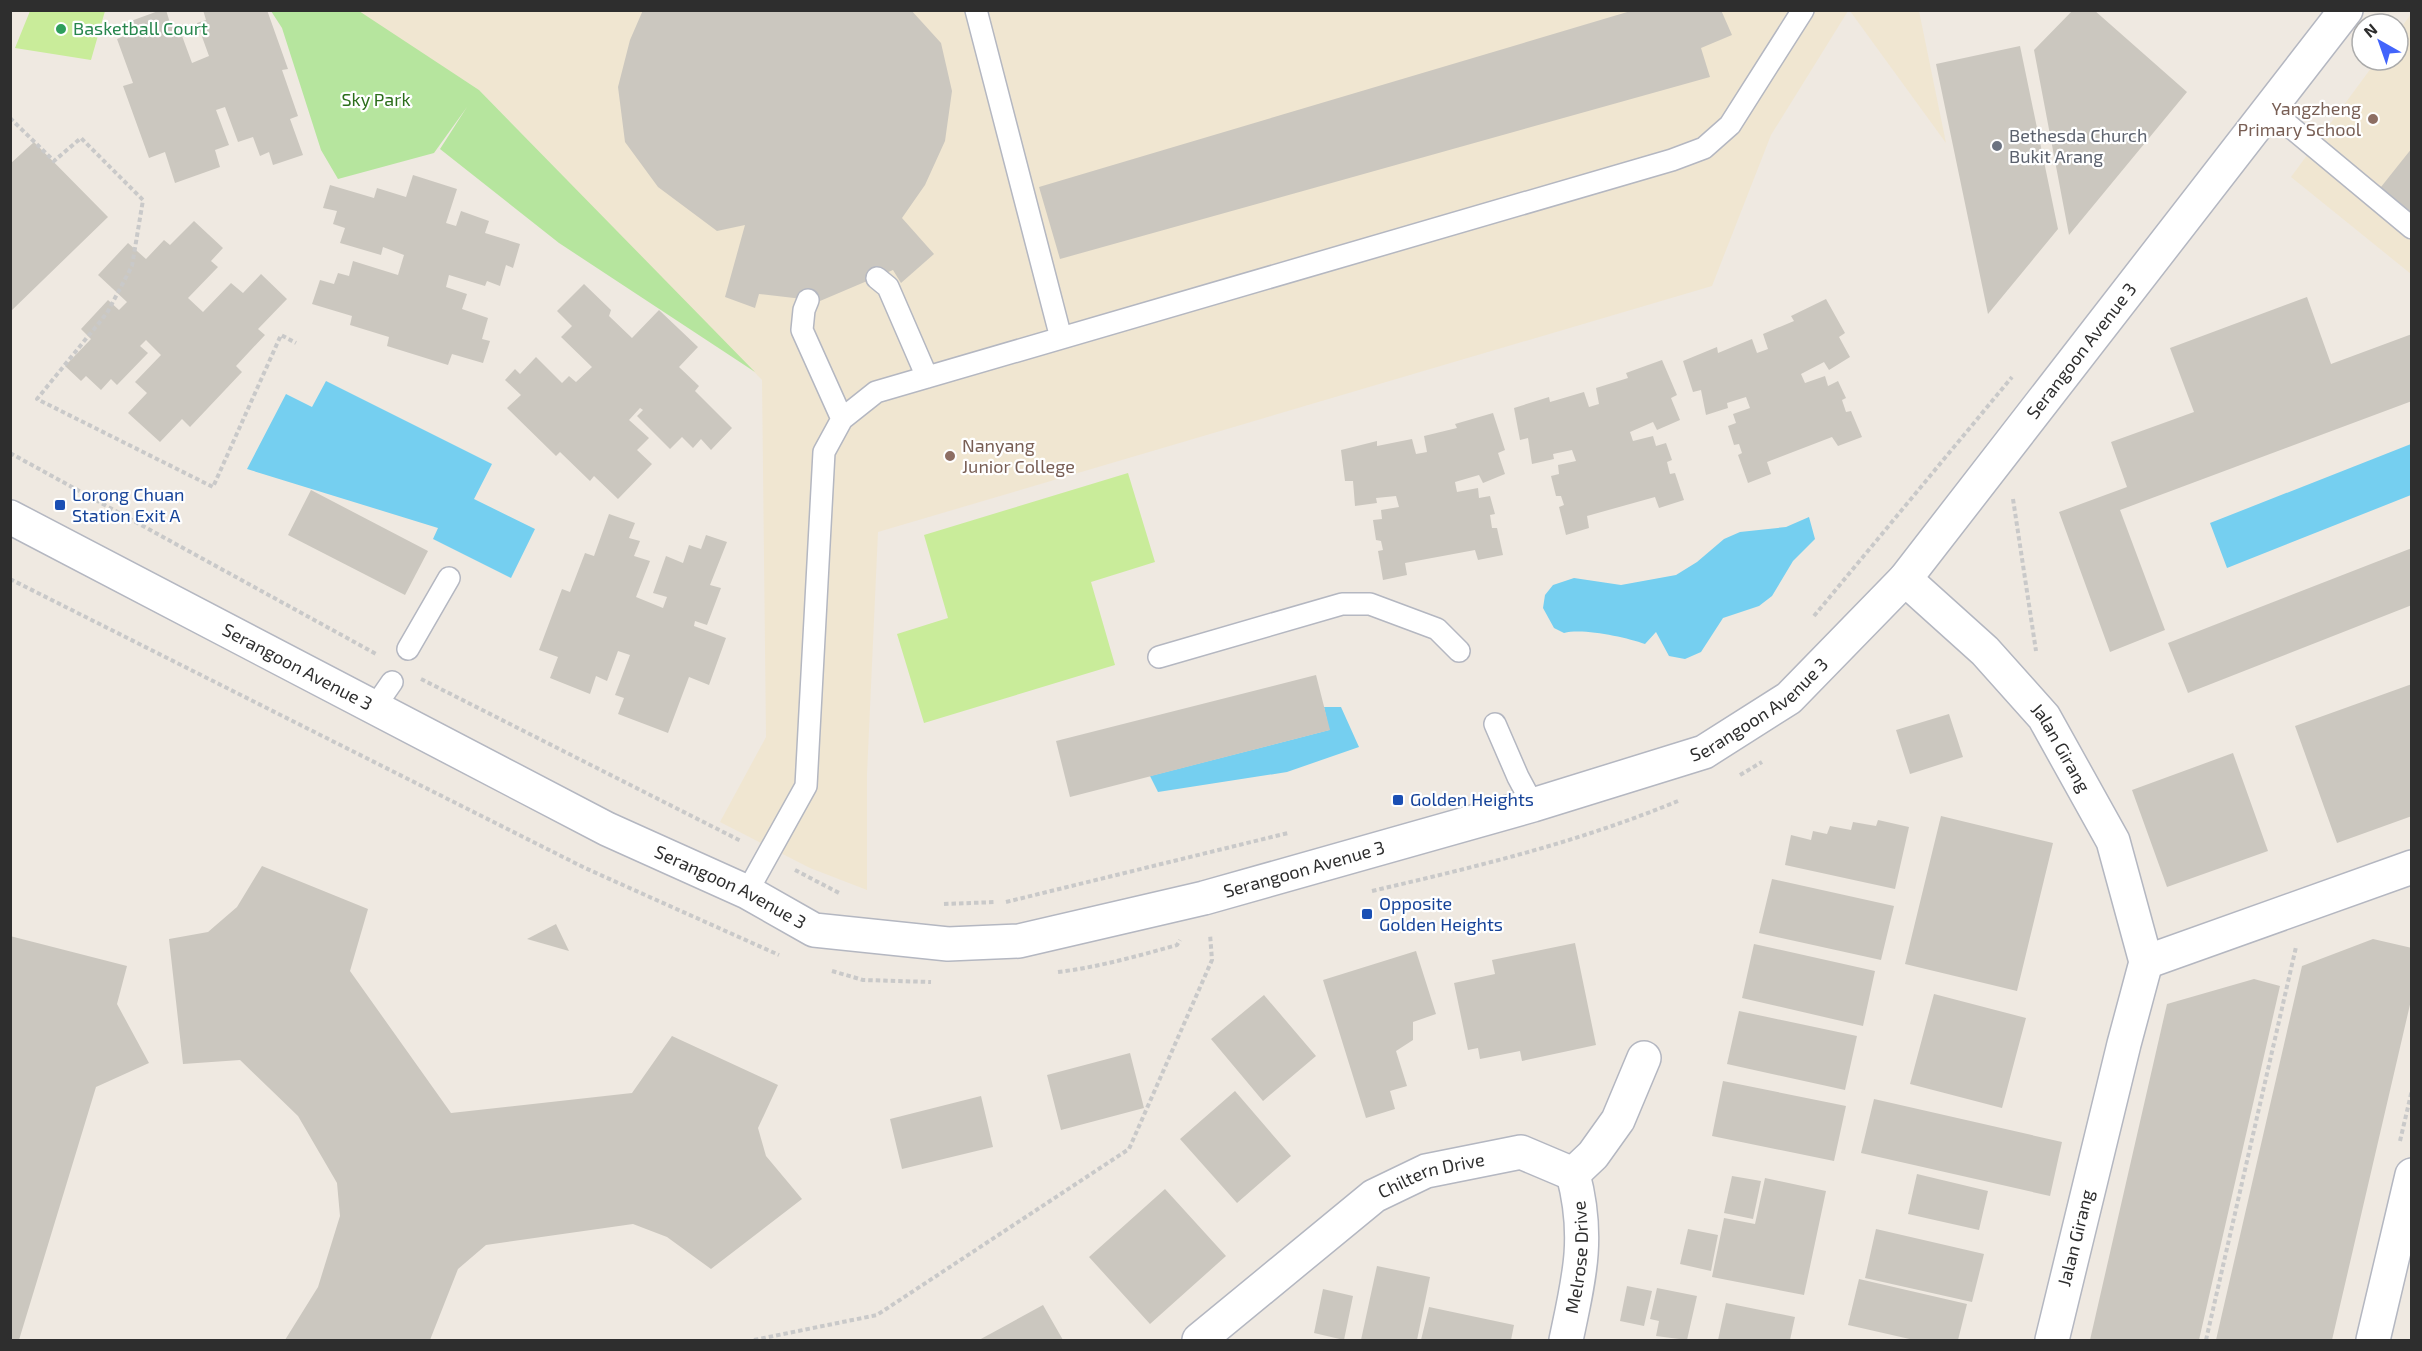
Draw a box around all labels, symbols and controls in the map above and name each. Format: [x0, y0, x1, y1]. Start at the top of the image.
north arrow [2350, 12, 2410, 72]
place label: Basketball Court [73, 17, 208, 39]
text: N [2360, 19, 2381, 41]
marker: Basketball Court [54, 22, 68, 36]
park label: Sky Park [341, 88, 411, 110]
place label: Yangzheng Primary School [2238, 97, 2362, 140]
marker: Yangzheng Primary School [2366, 112, 2380, 126]
place label: Bethesda Church Bukit Arang [2009, 124, 2147, 167]
marker: Bethesda Church Bukit Arang [1990, 139, 2004, 153]
street label: Serangoon Avenue 3 [2021, 278, 2140, 423]
place label: Nanyang Junior College [962, 434, 1075, 477]
marker: Nanyang Junior College [943, 449, 957, 463]
place label: Lorong Chuan Station Exit A [72, 483, 184, 526]
marker: Lorong Chuan Station Exit A [53, 498, 67, 512]
street label: Serangoon Avenue 3 [219, 618, 376, 714]
street label: Serangoon Avenue 3 [1687, 653, 1832, 766]
street label: Jalan Girang [2027, 698, 2096, 796]
place label: Golden Heights [1410, 788, 1534, 810]
marker: Golden Heights [1391, 793, 1405, 807]
street label: Serangoon Avenue 3 [1221, 836, 1387, 902]
street label: Serangoon Avenue 3 [651, 840, 810, 933]
place label: Opposite Golden Heights [1379, 892, 1503, 935]
marker: Opposite Golden Heights [1360, 907, 1374, 921]
street label: Chiltern Drive [1374, 1148, 1486, 1203]
street label: Jalan Girang [2052, 1187, 2098, 1288]
street label: Melrose Drive [1560, 1200, 1592, 1315]

